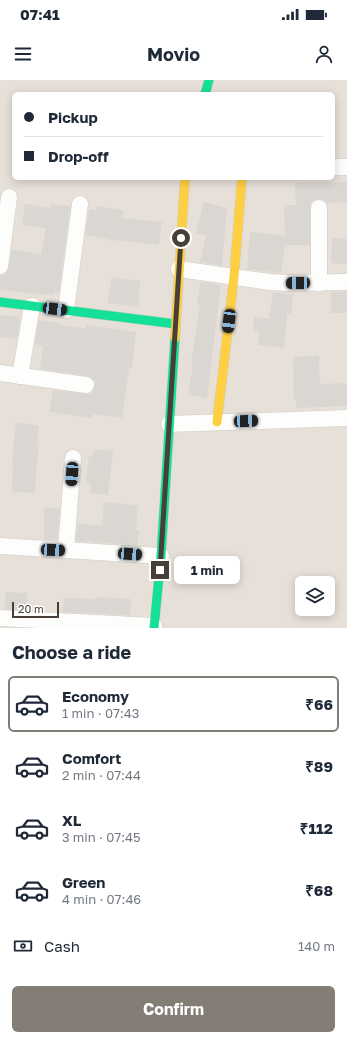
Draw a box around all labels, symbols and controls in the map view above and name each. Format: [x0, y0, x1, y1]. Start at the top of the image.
text: 07:41 [20, 5, 60, 23]
icon: menu [12, 43, 34, 65]
text: Movio [147, 43, 200, 65]
icon: person [313, 43, 335, 65]
text: Pickup [48, 108, 98, 126]
text: Drop-off [48, 147, 108, 165]
route start [172, 229, 190, 247]
car [286, 277, 310, 289]
car [42, 302, 68, 316]
car [222, 308, 236, 334]
car [234, 415, 258, 427]
car [65, 462, 79, 486]
car [41, 543, 65, 557]
car [118, 547, 142, 561]
callout: 1 min [174, 556, 240, 584]
route end [151, 561, 169, 579]
text: 1 min [191, 562, 223, 578]
map controls [295, 576, 335, 616]
button: layers [295, 576, 335, 616]
scale bar [12, 600, 59, 619]
text: 20 m [18, 602, 44, 615]
text: Choose a ride [12, 641, 131, 663]
icon: car [14, 686, 50, 722]
text: Economy [62, 687, 129, 705]
text: ₹66 [305, 695, 333, 713]
text: 1 min · 07:43 [62, 705, 139, 721]
icon: car [14, 748, 50, 784]
text: Comfort [62, 749, 121, 767]
text: ₹89 [305, 757, 333, 775]
text: 2 min · 07:44 [62, 767, 141, 783]
icon: car [14, 810, 50, 846]
text: XL [62, 811, 81, 829]
text: ₹112 [300, 819, 333, 837]
text: 3 min · 07:45 [62, 829, 141, 845]
icon: car [14, 872, 50, 908]
text: Green [62, 873, 105, 891]
text: ₹68 [305, 881, 333, 899]
text: 4 min · 07:46 [62, 891, 141, 907]
icon: cash [12, 935, 34, 957]
text: Cash [44, 937, 80, 955]
text: 140 m [298, 938, 335, 954]
button: Confirm [12, 986, 335, 1032]

